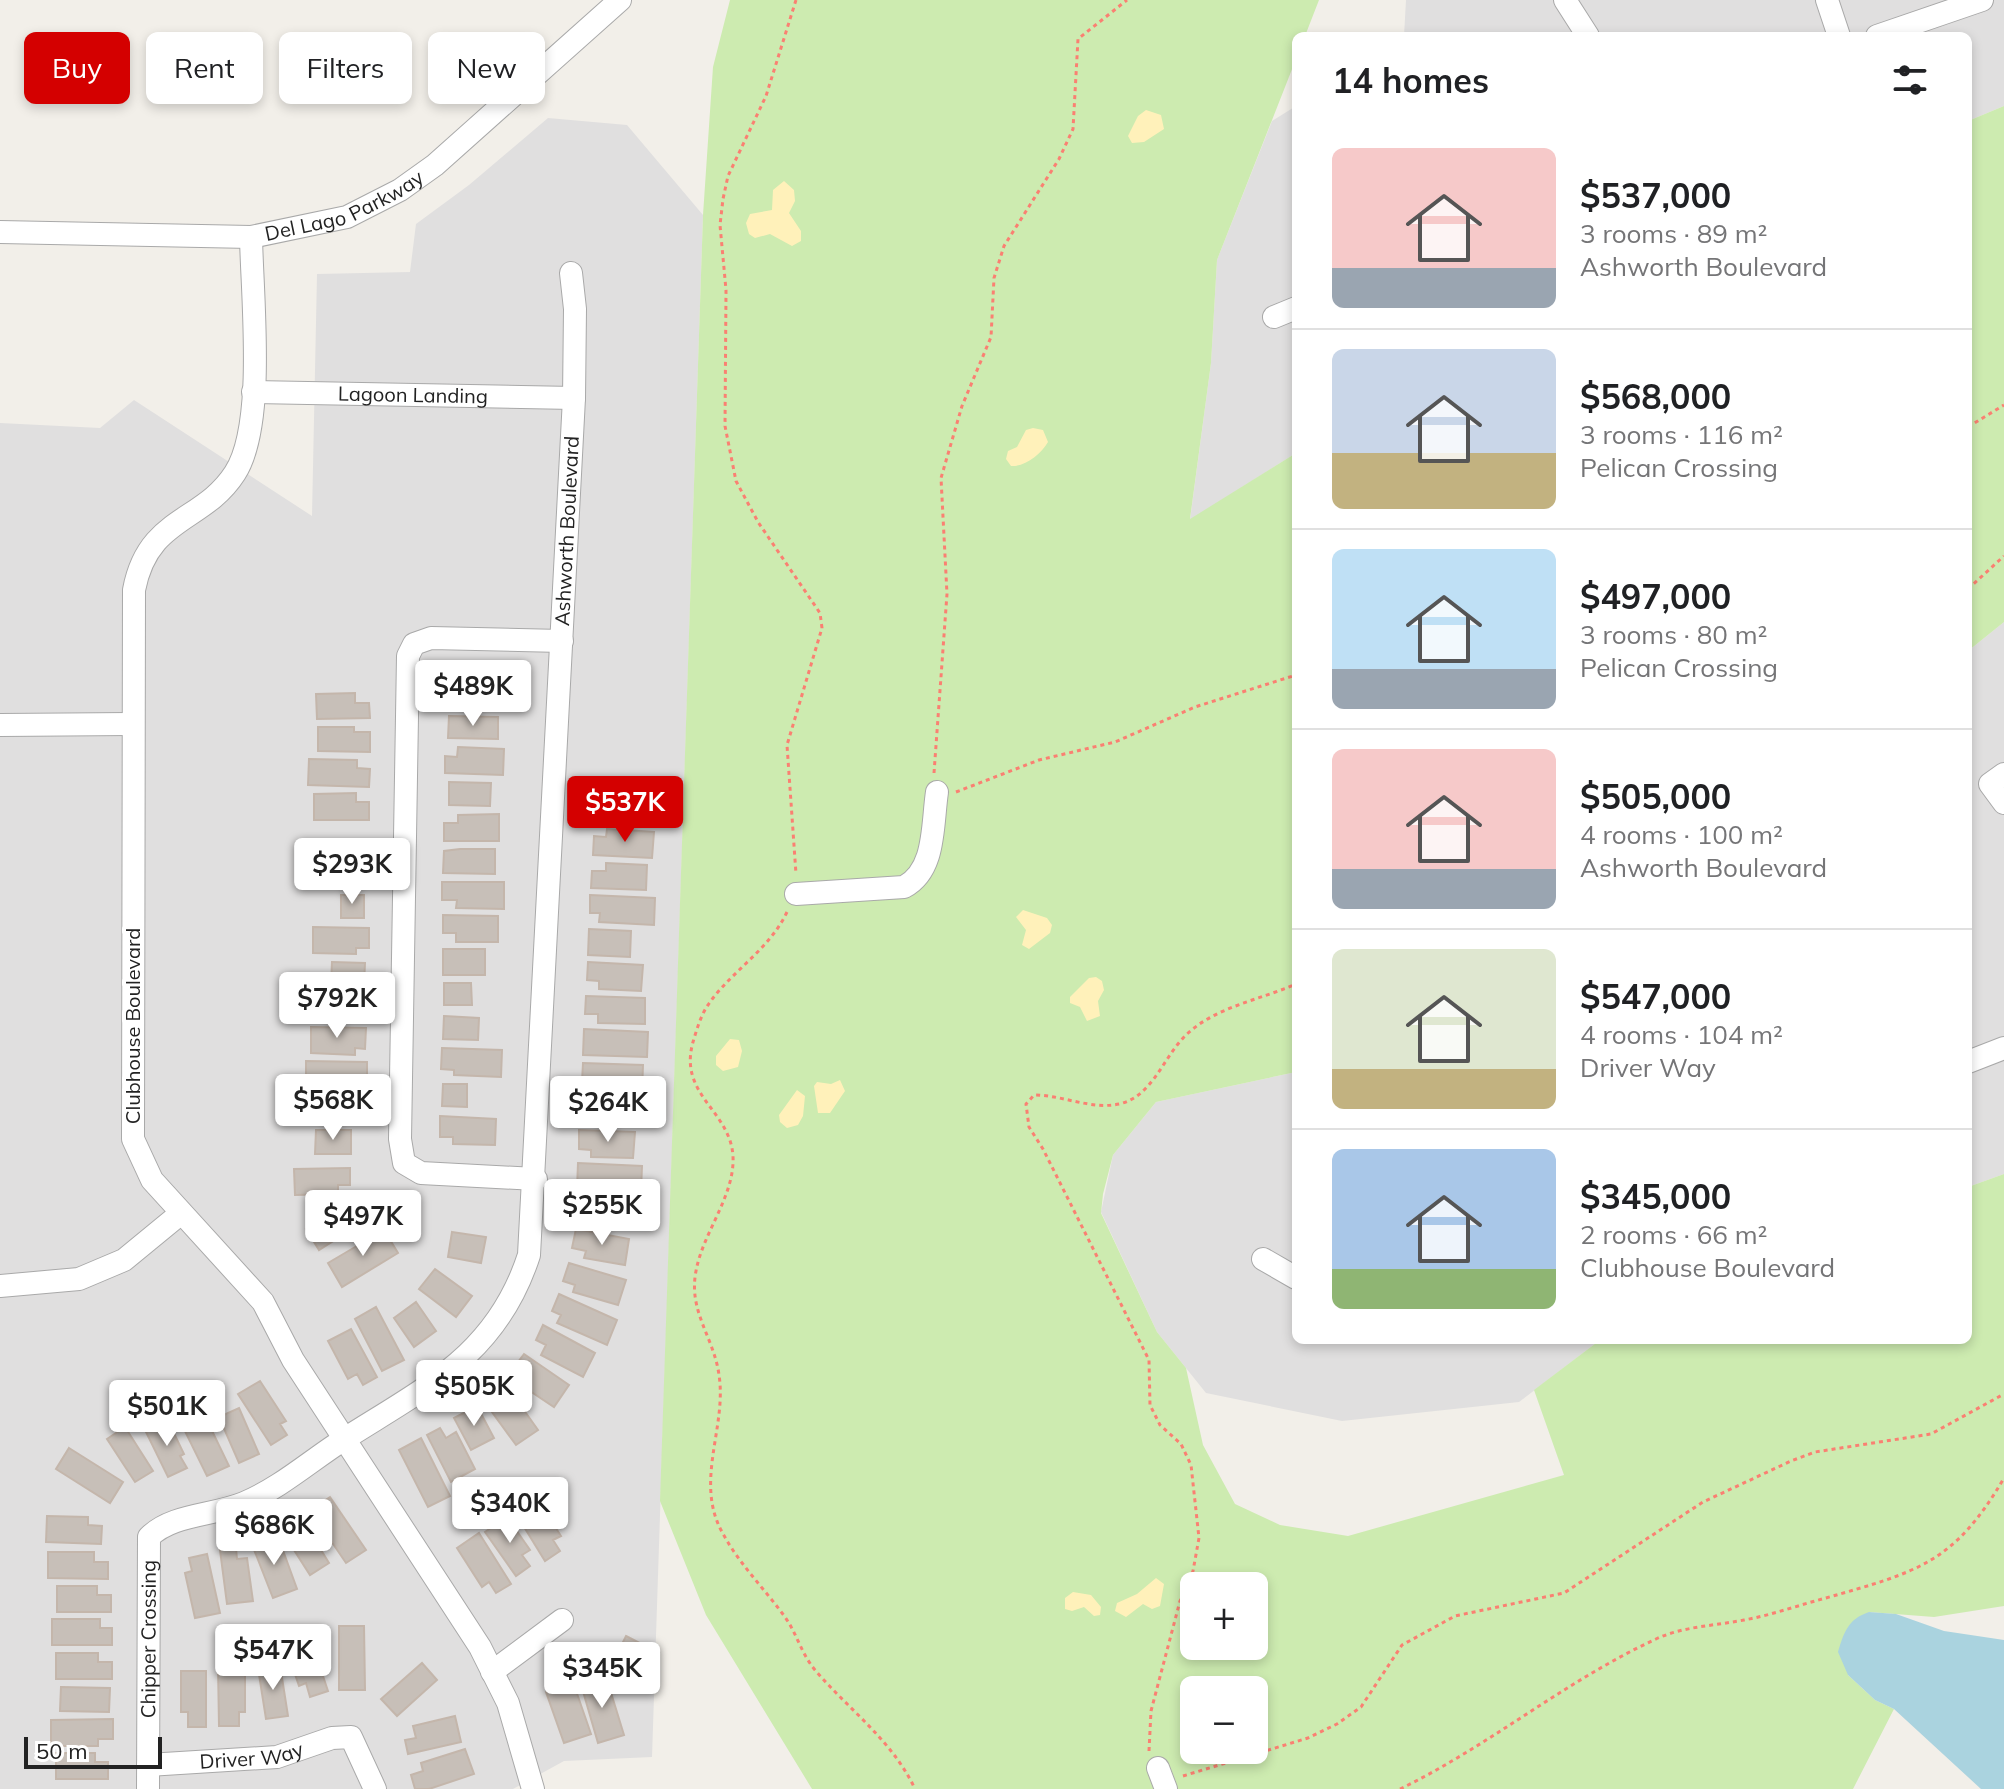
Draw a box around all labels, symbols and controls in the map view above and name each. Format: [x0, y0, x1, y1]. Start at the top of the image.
chip: Buy [24, 32, 130, 104]
chip: Rent [146, 32, 263, 104]
chip: Filters [279, 32, 412, 104]
chip: New [428, 32, 545, 104]
icon: filters [1888, 58, 1932, 102]
text: 14 homes [1332, 59, 1489, 102]
street label: Del Lago Parkway [263, 164, 428, 246]
text: $537,000 [1580, 174, 1731, 217]
icon: home [1396, 180, 1492, 276]
text: 3 rooms · 89 m² [1580, 217, 1767, 250]
text: Ashworth Boulevard [1580, 250, 1827, 283]
text: $568,000 [1580, 375, 1731, 418]
street label: Lagoon Landing [338, 381, 488, 408]
icon: home [1396, 381, 1492, 477]
text: 3 rooms · 116 m² [1580, 418, 1783, 451]
street label: Ashworth Boulevard [549, 435, 584, 627]
text: Pelican Crossing [1580, 451, 1778, 484]
text: $497,000 [1580, 575, 1731, 618]
icon: home [1396, 581, 1492, 677]
text: 3 rooms · 80 m² [1580, 618, 1767, 651]
text: Pelican Crossing [1580, 651, 1778, 684]
pin: $489K [417, 660, 529, 728]
text: $489K [433, 669, 513, 702]
text: $505,000 [1580, 775, 1731, 818]
pin: $537K [569, 776, 681, 844]
icon: home [1396, 781, 1492, 877]
text: $537K [585, 785, 665, 818]
text: 4 rooms · 100 m² [1580, 818, 1783, 851]
pin: $293K [296, 838, 408, 906]
text: $293K [312, 847, 392, 880]
text: Ashworth Boulevard [1580, 851, 1827, 884]
street label: Clubhouse Boulevard [120, 928, 145, 1124]
pin: $792K [281, 972, 393, 1040]
text: $547,000 [1580, 975, 1731, 1018]
text: $792K [297, 981, 377, 1014]
icon: home [1396, 981, 1492, 1077]
text: 4 rooms · 104 m² [1580, 1018, 1783, 1051]
text: Driver Way [1580, 1051, 1716, 1084]
pin: $568K [277, 1074, 389, 1142]
pin: $264K [552, 1076, 664, 1144]
text: $568K [293, 1083, 373, 1116]
text: $264K [568, 1085, 648, 1118]
text: $345,000 [1580, 1175, 1731, 1218]
pin: $255K [546, 1179, 658, 1247]
icon: home [1396, 1181, 1492, 1277]
text: $255K [562, 1188, 642, 1221]
pin: $497K [307, 1190, 419, 1258]
text: $497K [323, 1199, 403, 1232]
text: 2 rooms · 66 m² [1580, 1218, 1767, 1251]
text: Clubhouse Boulevard [1580, 1251, 1835, 1284]
pin: $505K [418, 1360, 530, 1428]
text: $505K [434, 1369, 514, 1402]
pin: $501K [111, 1380, 223, 1448]
text: $501K [127, 1389, 207, 1422]
pin: $340K [454, 1477, 566, 1545]
text: $340K [470, 1486, 550, 1519]
pin: $686K [218, 1499, 330, 1567]
text: $686K [234, 1508, 314, 1541]
street label: Chipper Crossing [135, 1560, 161, 1718]
map controls [1180, 1572, 1268, 1764]
button: + [1180, 1572, 1268, 1660]
pin: $547K [217, 1624, 329, 1692]
text: $547K [233, 1633, 313, 1666]
pin: $345K [546, 1642, 658, 1710]
text: $345K [562, 1651, 642, 1684]
button: − [1180, 1676, 1268, 1764]
scale bar [24, 1733, 162, 1769]
street label: Driver Way [199, 1736, 307, 1774]
text: 50 m [36, 1737, 87, 1765]

